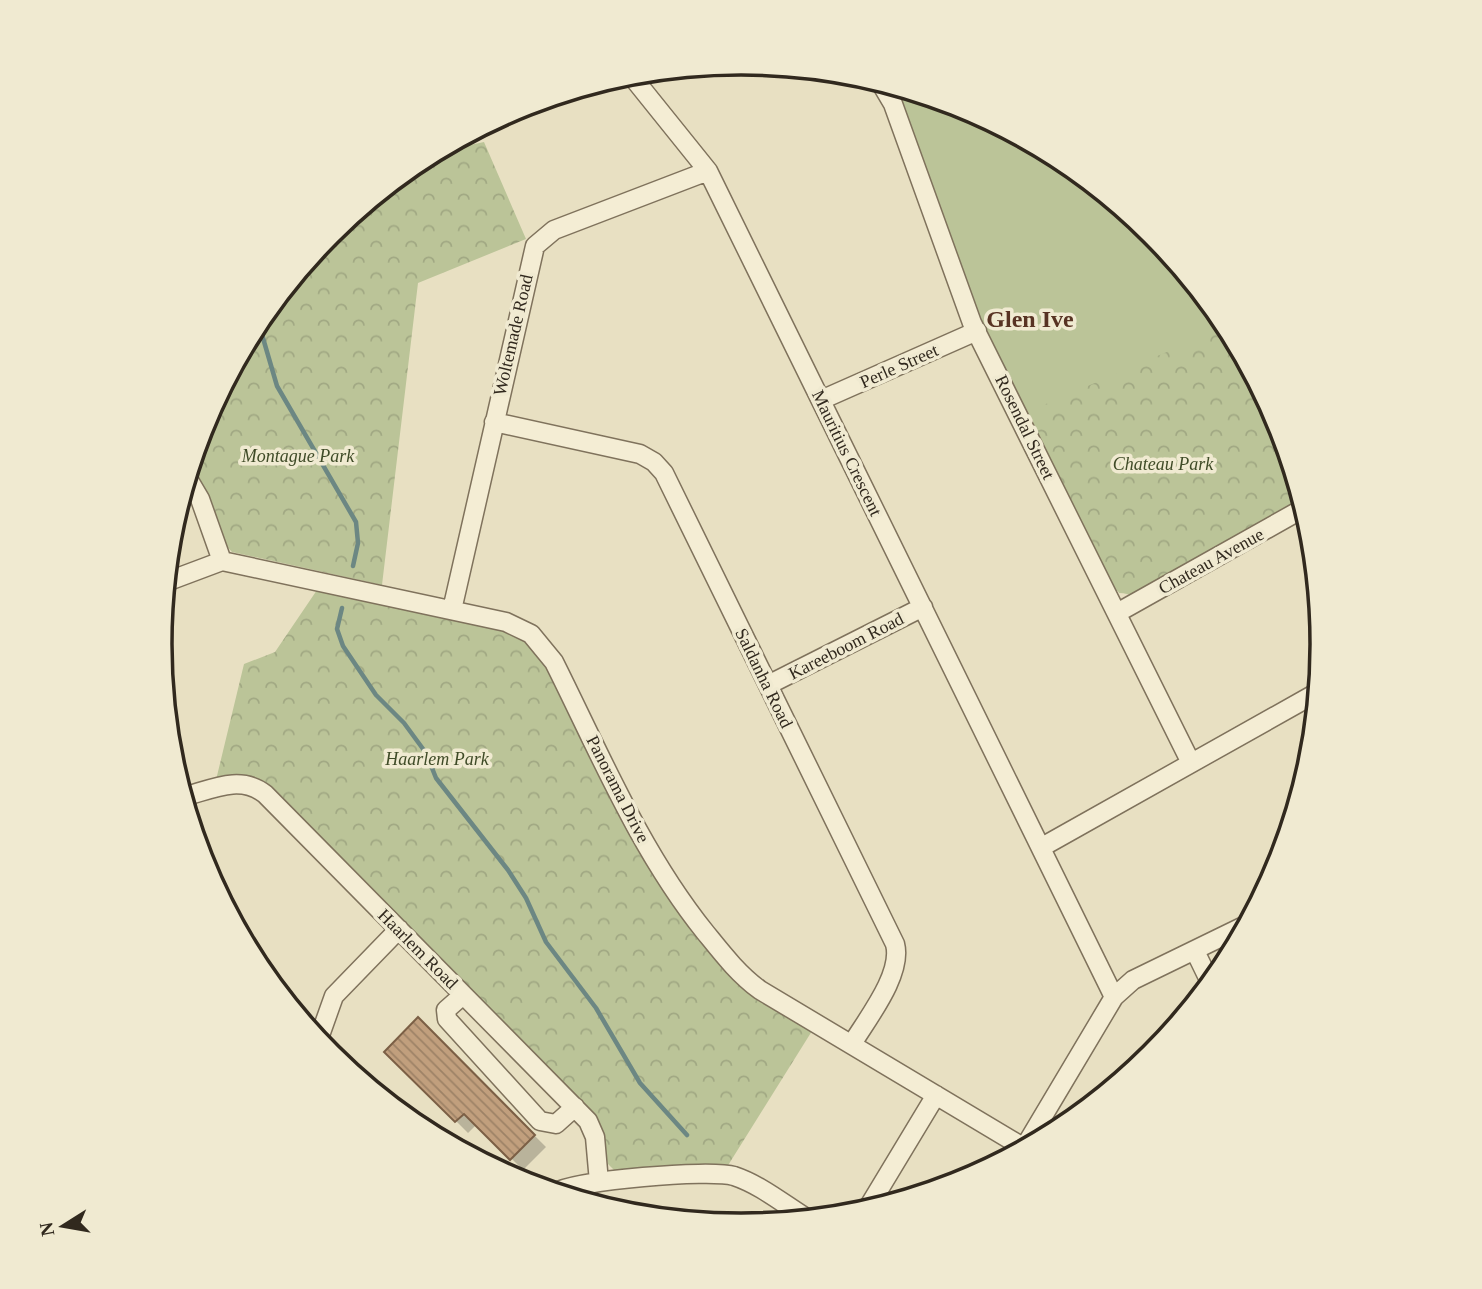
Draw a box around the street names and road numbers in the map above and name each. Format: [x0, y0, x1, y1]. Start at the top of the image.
street label: Woltemade Road [489, 272, 537, 398]
street label: Perle Street [857, 340, 941, 392]
street label: Rosendal Street [991, 372, 1059, 482]
street label: Mauritius Crescent [808, 387, 886, 519]
street label: Chateau Avenue [1155, 524, 1267, 598]
street label: Kareeboom Road [785, 608, 907, 684]
street label: Saldanha Road [731, 625, 797, 731]
street label: Panorama Drive [582, 732, 654, 846]
street label: Haarlem Road [374, 905, 462, 993]

